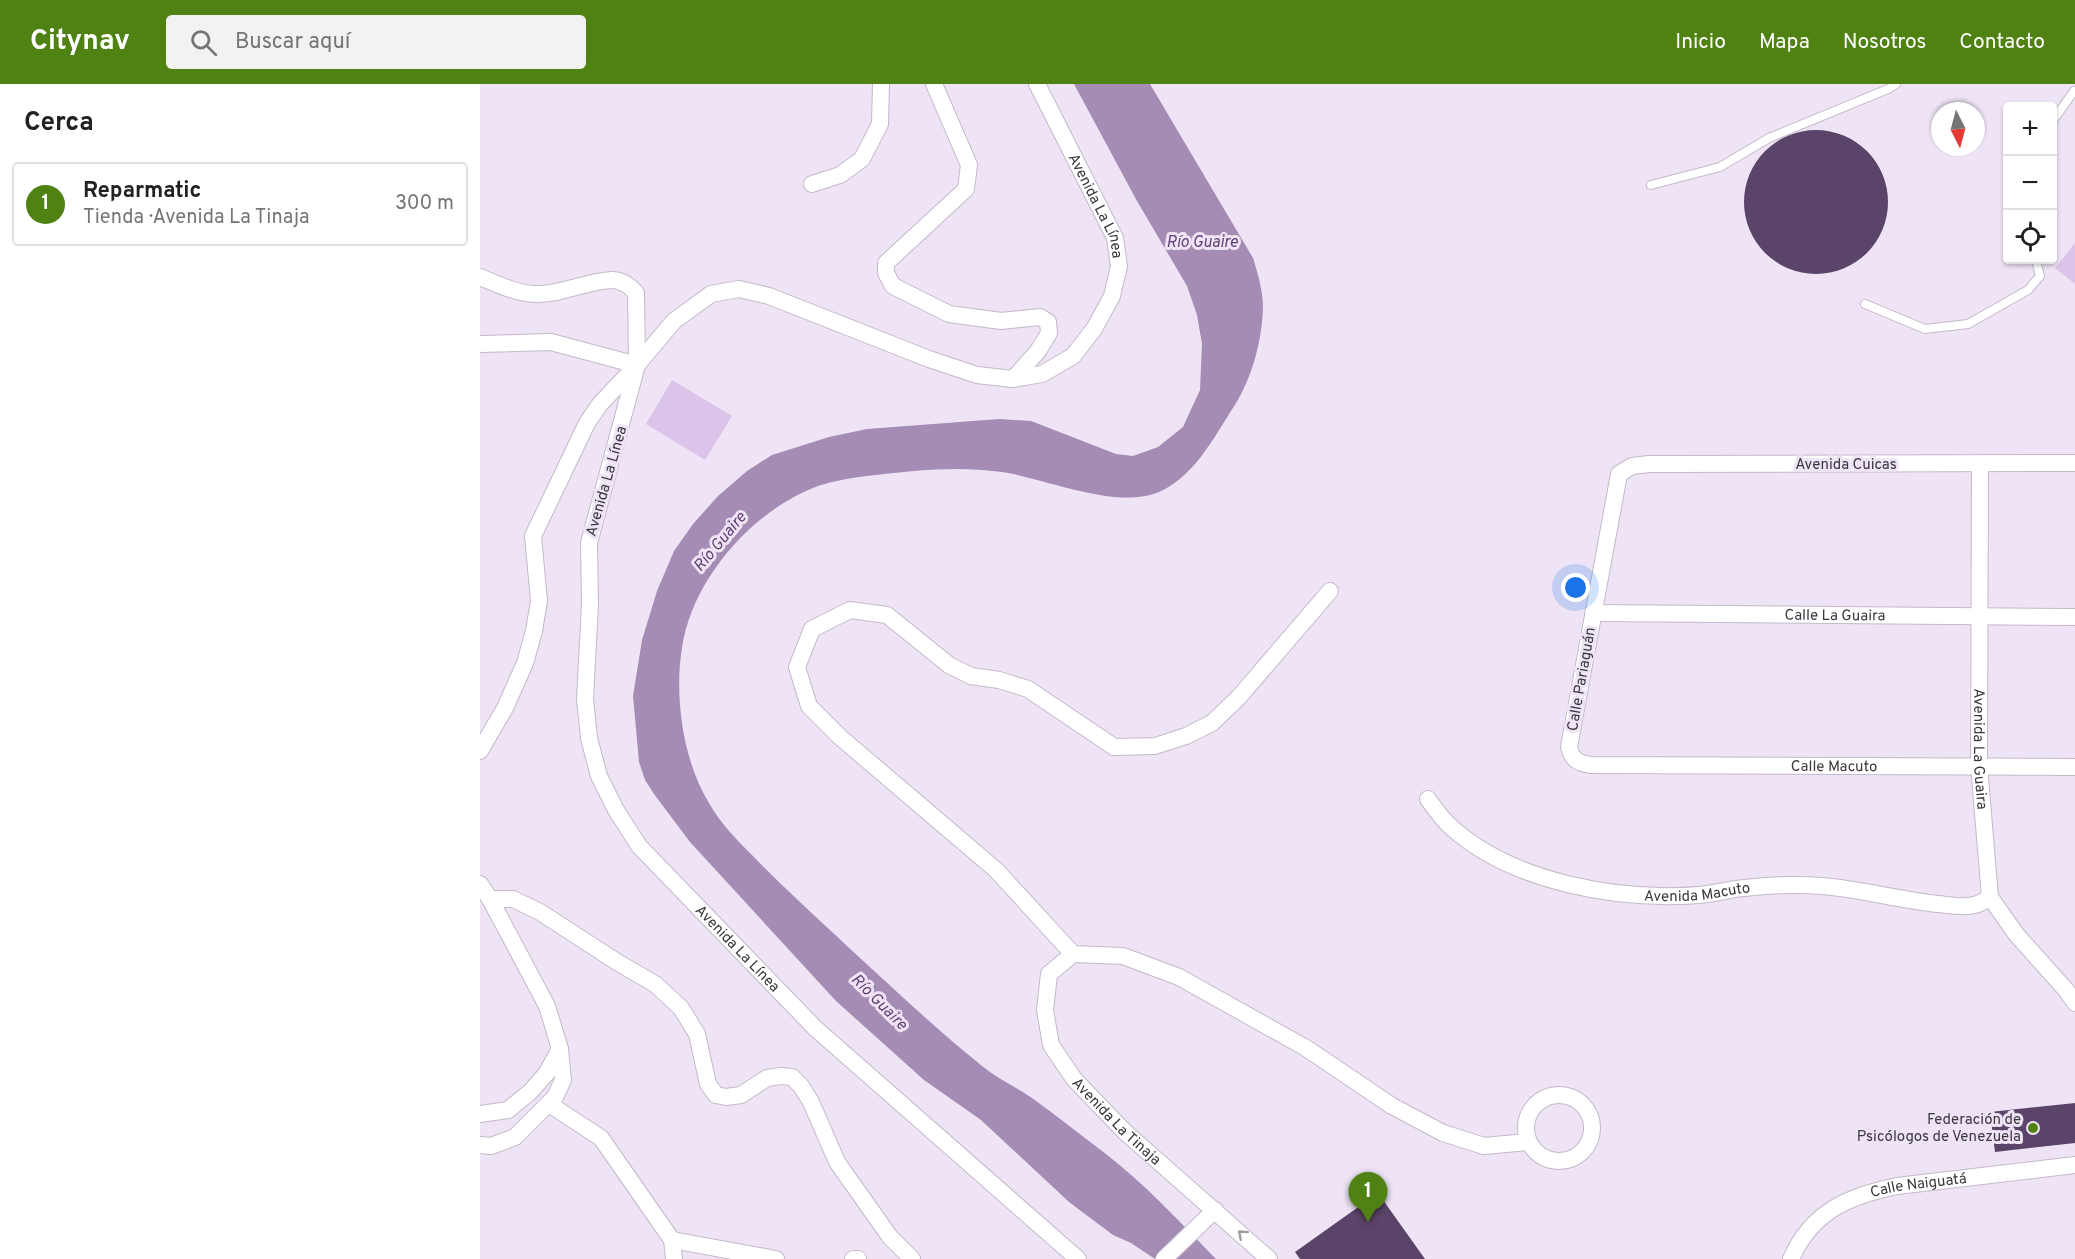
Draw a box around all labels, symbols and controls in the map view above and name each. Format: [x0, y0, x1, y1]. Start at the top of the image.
search box [166, 15, 586, 69]
text: Citynav [30, 24, 130, 60]
icon: search [187, 26, 220, 59]
text: Buscar aquí [235, 29, 350, 56]
text: Inicio [1675, 29, 1726, 56]
text: Mapa [1759, 29, 1810, 56]
text: Nosotros [1843, 29, 1926, 56]
text: Contacto [1959, 29, 2045, 56]
north arrow [1931, 102, 1985, 156]
map controls [2003, 102, 2057, 264]
button: + [2003, 102, 2057, 156]
text: Cerca [24, 107, 94, 140]
street label: Avenida La Línea [1063, 151, 1126, 260]
button: − [2003, 156, 2057, 210]
text: Reparmatic [83, 178, 201, 205]
text: 1 [42, 191, 50, 217]
text: 300 m [395, 191, 454, 217]
text: Tienda · Avenida La Tinaja [83, 205, 310, 231]
button: locate [2003, 210, 2057, 264]
water label: Río Guaire [1166, 233, 1239, 253]
street label: Avenida La Línea [583, 424, 632, 539]
street label: Avenida Cuicas [1795, 456, 1897, 475]
water label: Río Guaire [690, 508, 752, 576]
your location [1561, 573, 1590, 602]
street label: Calle La Guaira [1784, 607, 1886, 626]
street label: Calle Pariaguán [1564, 626, 1601, 733]
street label: Avenida La Guaira [1968, 688, 1991, 810]
street label: Calle Macuto [1791, 758, 1877, 777]
street label: Avenida Macuto [1643, 879, 1751, 907]
street label: Avenida La Línea [690, 902, 783, 997]
water label: Río Guaire [846, 970, 911, 1035]
street label: Avenida La Tinaja [1067, 1074, 1164, 1170]
place label: Federación de Psicólogos de Venezuela [1857, 1111, 2021, 1147]
marker: Federación de Psicólogos de Venezuela [2026, 1121, 2040, 1135]
street label: Calle Naiguatá [1868, 1170, 1968, 1203]
pin: 1 [1348, 1172, 1388, 1222]
one-way arrow [1238, 1231, 1249, 1242]

